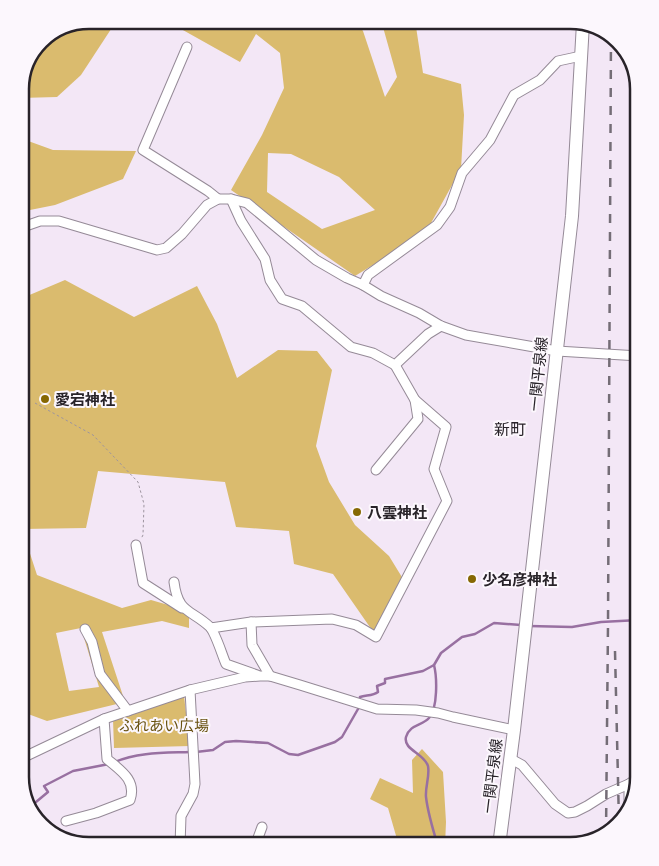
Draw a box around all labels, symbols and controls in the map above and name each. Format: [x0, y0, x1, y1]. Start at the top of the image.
street label: 一関平泉線 [525, 336, 551, 412]
place label: 愛宕神社 [55, 390, 115, 409]
marker: 愛宕神社 [39, 393, 51, 405]
district label: 新町 [494, 419, 526, 439]
place label: 八雲神社 [367, 503, 427, 522]
marker: 八雲神社 [351, 506, 363, 518]
place label: 少名彦神社 [482, 570, 557, 589]
marker: 少名彦神社 [466, 573, 478, 585]
park label: ふれあい広場 [119, 716, 209, 735]
street label: 一関平泉線 [478, 738, 506, 814]

